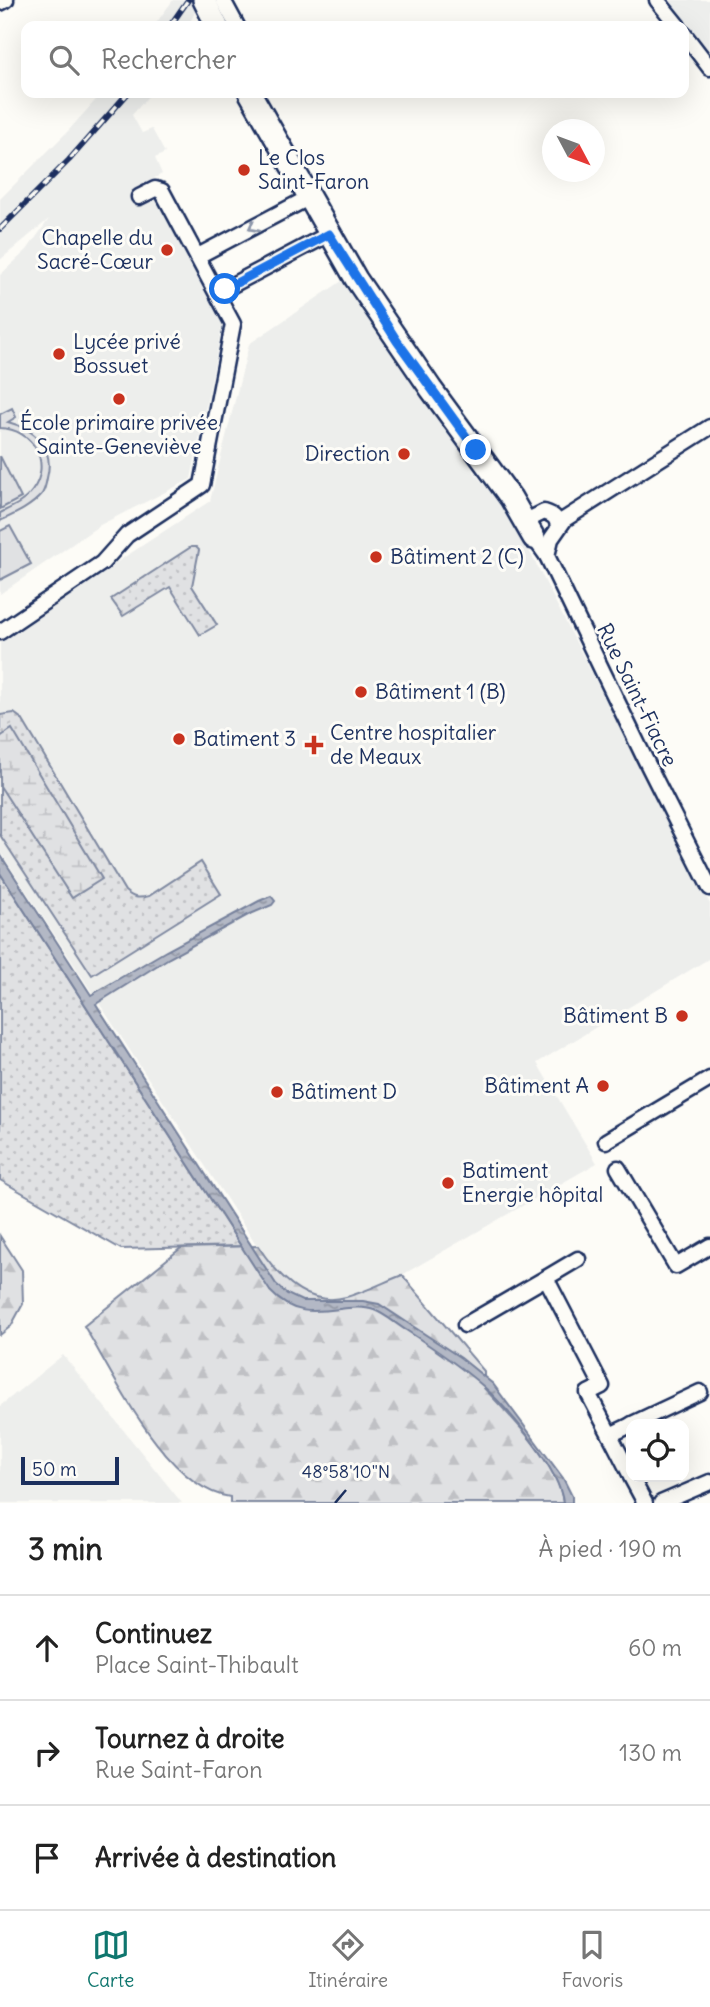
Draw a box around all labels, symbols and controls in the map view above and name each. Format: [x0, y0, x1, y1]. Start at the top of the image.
search box [21, 21, 689, 98]
icon: search [45, 41, 83, 79]
text: Rechercher [101, 43, 237, 76]
north arrow [542, 119, 605, 182]
place label: Le Clos Saint-Faron [258, 144, 369, 195]
marker: Le Clos Saint-Faron [236, 162, 252, 178]
one-way arrow [248, 219, 260, 232]
place label: Chapelle du Sacré-Cœur [37, 224, 153, 275]
marker: Chapelle du Sacré-Cœur [159, 242, 175, 258]
route start [209, 273, 240, 304]
place label: Lycée privé Bossuet [73, 328, 181, 379]
marker: Lycée privé Bossuet [51, 346, 67, 362]
marker: École primaire privée Sainte-Geneviève [111, 391, 127, 407]
place label: École primaire privée Sainte-Geneviève [20, 409, 218, 460]
route end [460, 434, 491, 465]
place label: Direction [305, 440, 390, 467]
marker: Direction [396, 446, 412, 462]
place label: Bâtiment 2 (C) [390, 543, 524, 570]
marker: Bâtiment 2 (C) [368, 549, 384, 565]
street label: Rue Saint-Fiacre [591, 619, 684, 771]
place label: Bâtiment 1 (B) [375, 678, 506, 705]
marker: Bâtiment 1 (B) [353, 684, 369, 700]
place label: Centre hospitalier de Meaux [330, 719, 497, 770]
place label: Batiment 3 [193, 725, 296, 752]
marker: Batiment 3 [171, 731, 187, 747]
marker: Centre hospitalier de Meaux [304, 735, 324, 755]
place label: Bâtiment B [563, 1002, 668, 1029]
marker: Bâtiment B [674, 1008, 690, 1024]
place label: Bâtiment A [484, 1072, 589, 1099]
place label: Bâtiment D [291, 1078, 397, 1105]
marker: Bâtiment A [595, 1078, 611, 1094]
marker: Bâtiment D [269, 1084, 285, 1100]
place label: Batiment Energie hôpital [462, 1157, 603, 1208]
marker: Batiment Energie hôpital [440, 1175, 456, 1191]
map controls [626, 1419, 689, 1482]
button: locate [626, 1419, 689, 1482]
scale bar [21, 1454, 119, 1486]
text: 50 m [32, 1457, 77, 1481]
text: 48°58'10"N [302, 1460, 390, 1483]
text: 3 min [28, 1530, 103, 1568]
text: À pied · 190 m [538, 1534, 682, 1563]
text: Continuez [95, 1617, 212, 1650]
icon: ahead [28, 1629, 66, 1667]
text: 60 m [628, 1633, 682, 1662]
text: Place Saint-Thibault [95, 1650, 299, 1679]
text: Tournez à droite [95, 1722, 285, 1755]
icon: right [28, 1734, 66, 1772]
text: 130 m [619, 1738, 682, 1767]
text: Rue Saint-Faron [95, 1755, 262, 1784]
icon: arrive [28, 1839, 66, 1877]
text: Arrivée à destination [95, 1841, 336, 1874]
tab: Carte [87, 1926, 134, 1992]
tab: Itinéraire [308, 1926, 388, 1992]
tab: Favoris [562, 1926, 623, 1992]

